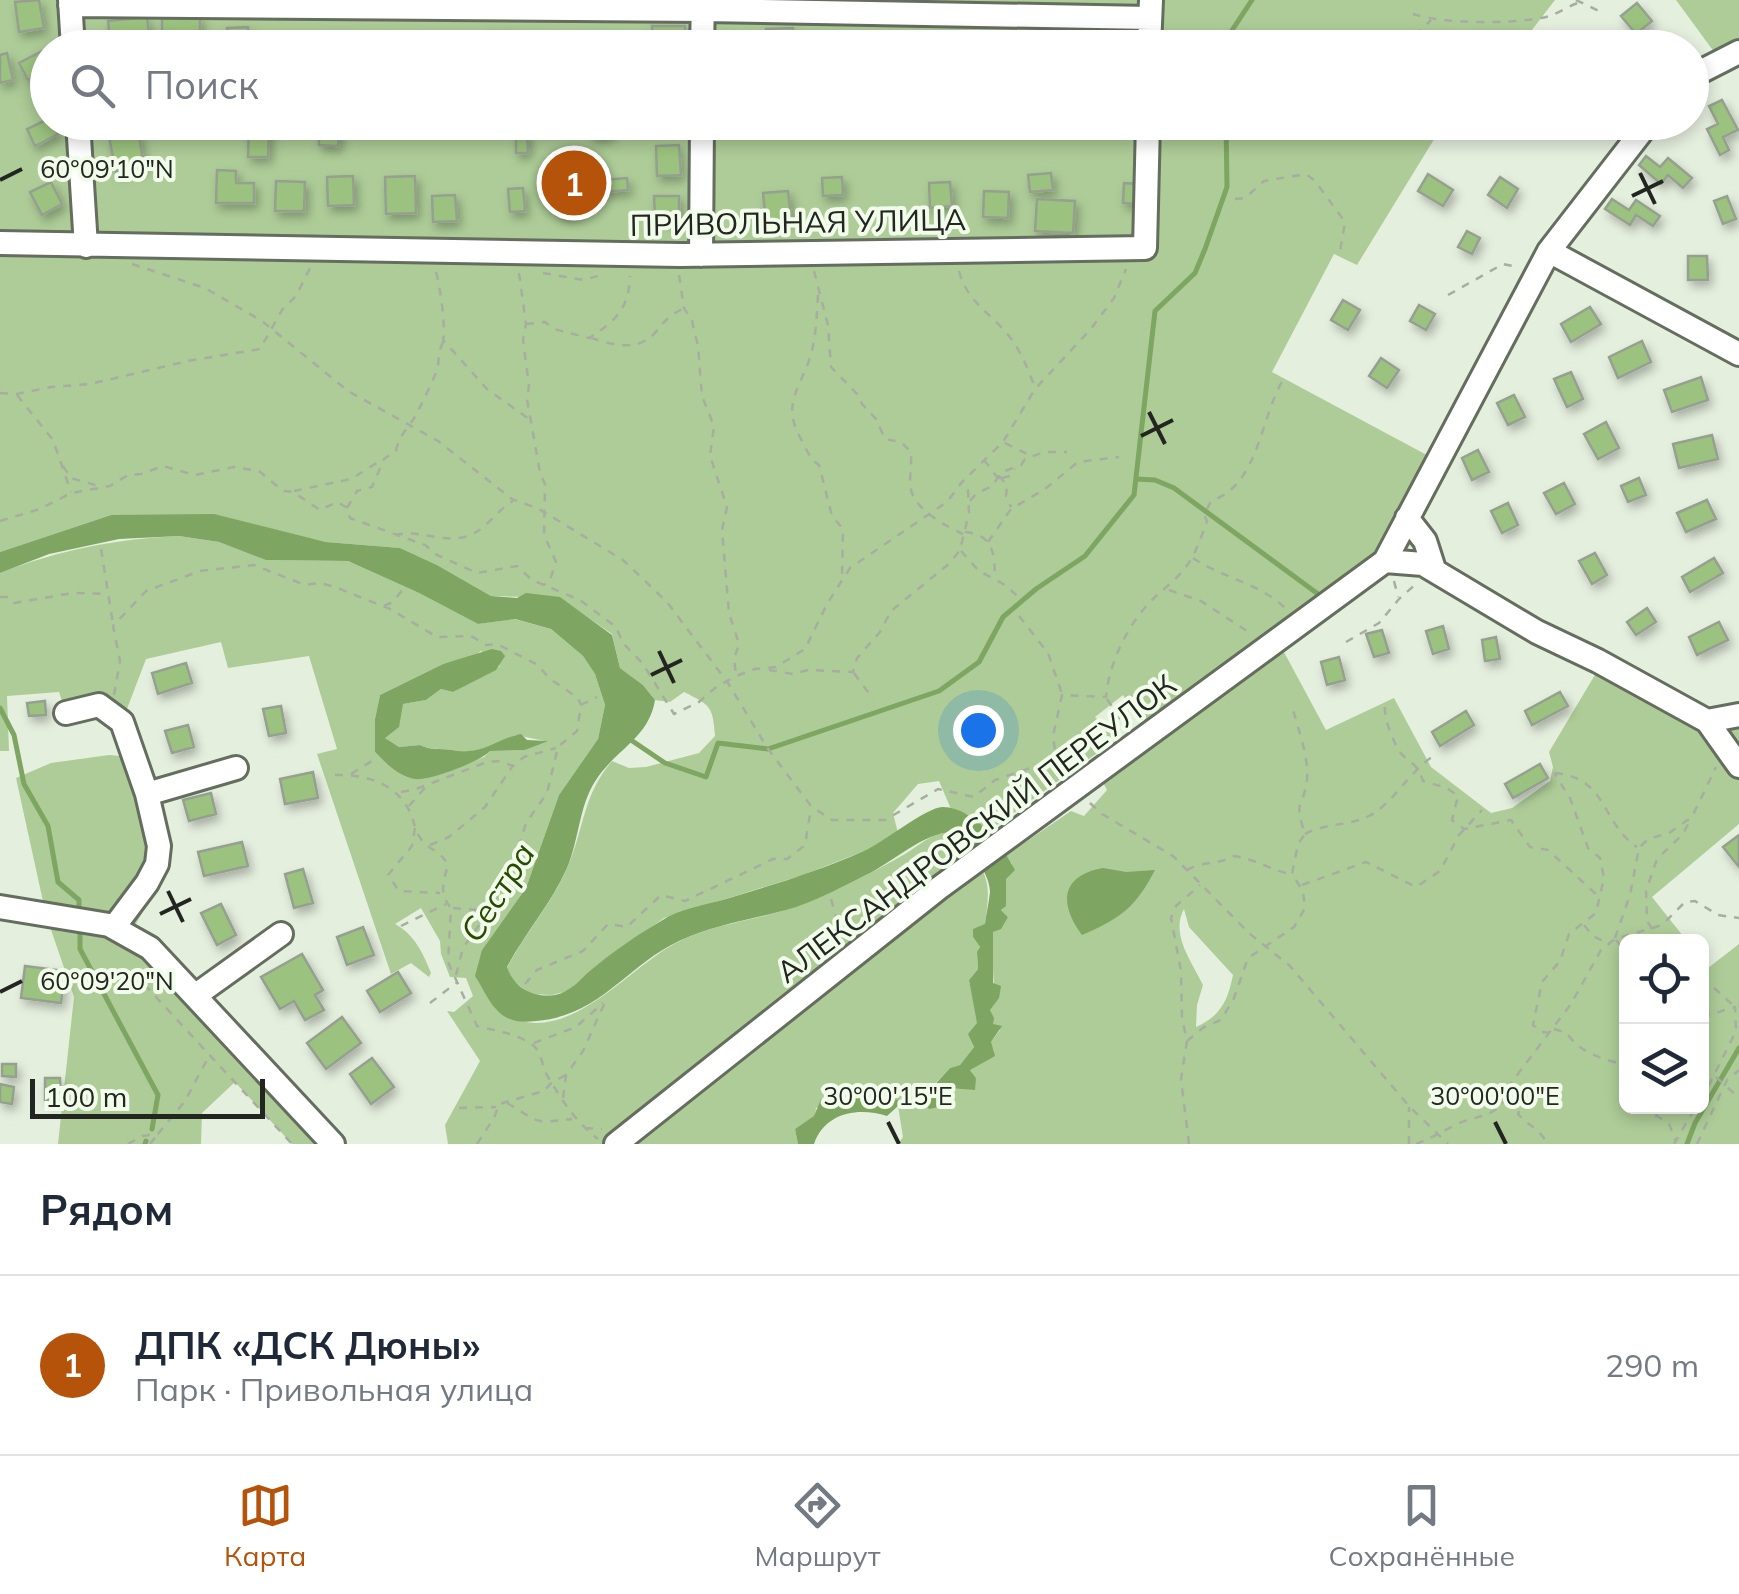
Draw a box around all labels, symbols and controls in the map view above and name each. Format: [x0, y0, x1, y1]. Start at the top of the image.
search box [30, 30, 1709, 140]
icon: search [65, 58, 120, 113]
text: Поиск [145, 61, 258, 109]
pin: 1 [542, 146, 606, 220]
text: 60°09'10"N [40, 153, 174, 184]
street label: ПРИВОЛЬНАЯ УЛИЦА [629, 200, 967, 244]
street label: АЛЕКСАНДРОВСКИЙ ПЕРЕУЛОК [769, 665, 1183, 991]
your location [953, 705, 1004, 756]
water label: Сестра [451, 835, 543, 949]
map controls [1619, 934, 1709, 1114]
button: locate [1619, 934, 1709, 1024]
text: 60°09'20"N [40, 965, 174, 996]
button: layers [1619, 1024, 1709, 1114]
scale bar [30, 1074, 265, 1118]
text: 100 m [45, 1079, 127, 1114]
text: 30°00'15"E [823, 1080, 953, 1111]
text: 30°00'00"E [1430, 1080, 1560, 1111]
text: Рядом [40, 1183, 173, 1236]
text: ДПК «ДСК Дюны» [135, 1321, 480, 1369]
text: 1 [63, 1345, 82, 1385]
text: 290 m [1605, 1345, 1699, 1385]
text: Парк · Привольная улица [135, 1369, 533, 1409]
tab: Карта [224, 1478, 306, 1573]
tab: Маршрут [755, 1478, 880, 1573]
tab: Сохранённые [1329, 1478, 1515, 1573]

